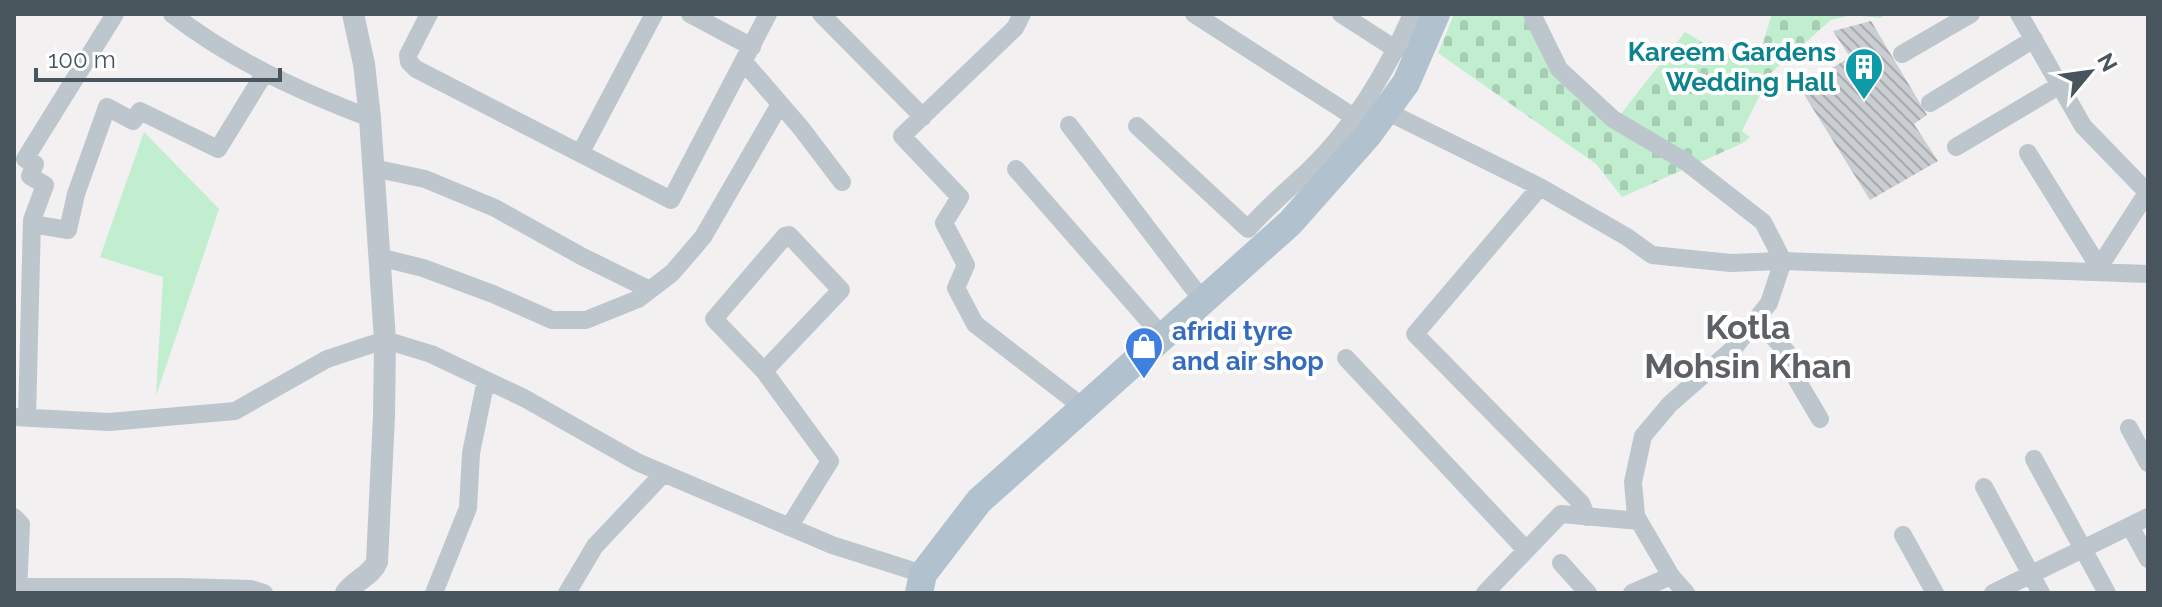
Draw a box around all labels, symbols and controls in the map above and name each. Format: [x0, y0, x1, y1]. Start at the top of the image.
scale bar [36, 32, 280, 82]
north arrow [2050, 32, 2130, 112]
place label: Kareem Gardens Wedding Hall [1628, 37, 1837, 97]
text: 100 m [48, 45, 116, 74]
building icon: Kareem Gardens Wedding Hall [1843, 46, 1885, 101]
text: N [2092, 49, 2123, 76]
district label: Kotla Mohsin Khan [1644, 307, 1852, 386]
place label: afridi tyre and air shop [1172, 316, 1324, 376]
shop icon: afridi tyre and air shop [1123, 325, 1165, 380]

